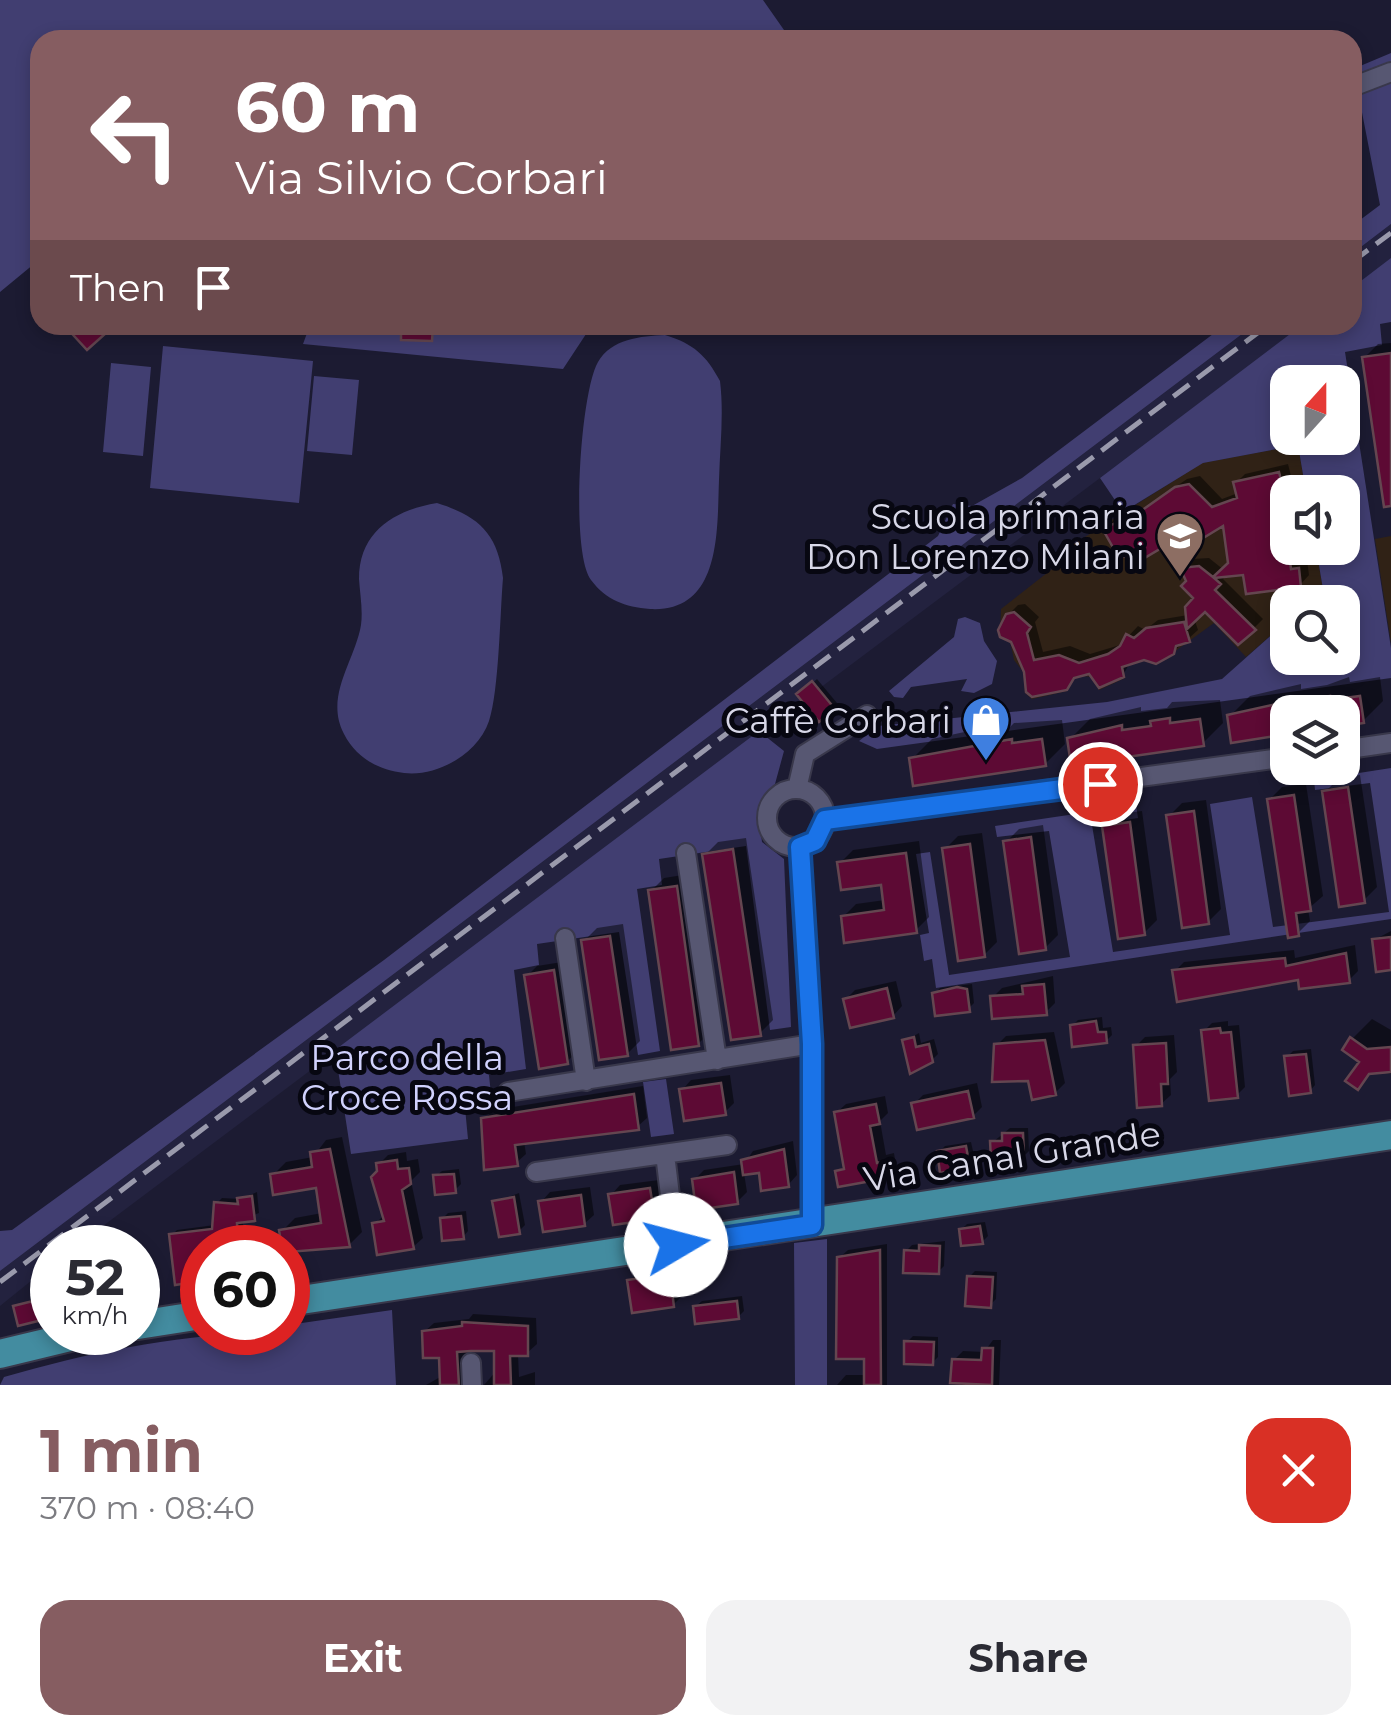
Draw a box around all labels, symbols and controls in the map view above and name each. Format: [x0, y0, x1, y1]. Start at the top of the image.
text: 60 m [235, 64, 420, 150]
icon: left [70, 70, 200, 200]
text: Via Silvio Corbari [235, 150, 608, 205]
icon: arrive [186, 260, 241, 315]
text: Then [70, 264, 166, 311]
north arrow [1270, 365, 1360, 455]
map controls [1270, 365, 1360, 785]
button: sound [1270, 475, 1360, 565]
place label: Scuola primaria Don Lorenzo Milani [806, 495, 1145, 578]
school or university icon: Scuola primaria Don Lorenzo Milani [1154, 510, 1206, 578]
button: search [1270, 585, 1360, 675]
shop icon: Caffè Corbari [960, 694, 1012, 762]
button: layers [1270, 695, 1360, 785]
place label: Caffè Corbari [725, 699, 951, 742]
pin [1058, 742, 1143, 827]
icon: arrive [1073, 757, 1128, 812]
park label: Parco della Croce Rossa [301, 1036, 513, 1119]
street label: Via Canal Grande [860, 1111, 1164, 1201]
position arrow [624, 1193, 728, 1297]
speed limit sign: 60 [180, 1225, 310, 1355]
text: 52 [66, 1247, 125, 1308]
text: km/h [62, 1300, 128, 1330]
text: 1 min [40, 1414, 203, 1487]
button: close [1246, 1418, 1351, 1523]
text: 370 m · 08:40 [40, 1488, 255, 1527]
button: Exit [40, 1600, 686, 1715]
button: Share [706, 1600, 1351, 1715]

